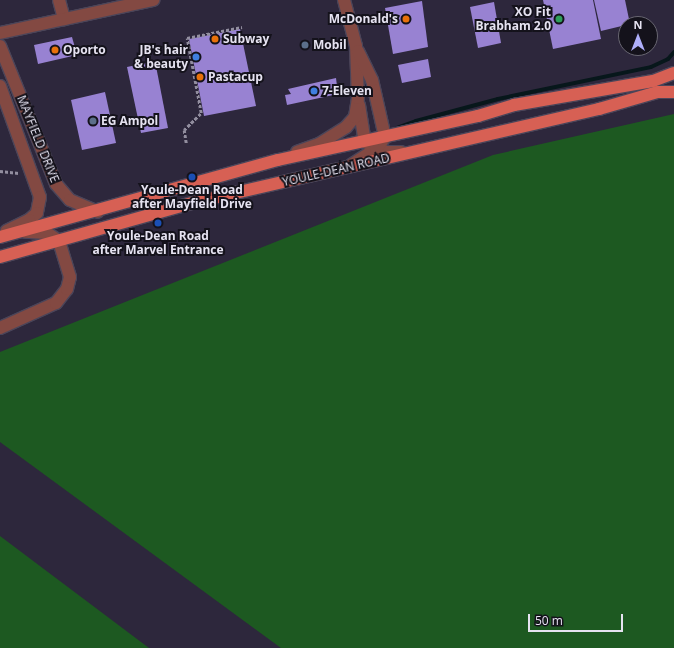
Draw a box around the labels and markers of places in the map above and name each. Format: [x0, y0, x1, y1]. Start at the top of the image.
place label: XO Fit Brabham 2.0 [475, 5, 551, 33]
place label: McDonald's [329, 12, 398, 26]
marker: McDonald's [401, 14, 411, 24]
marker: XO Fit Brabham 2.0 [554, 14, 564, 24]
place label: Subway [223, 32, 269, 46]
marker: Subway [210, 34, 220, 44]
place label: Mobil [313, 38, 347, 52]
marker: Mobil [300, 40, 310, 50]
place label: Oporto [63, 43, 106, 57]
place label: JB's hair & beauty [134, 43, 188, 71]
marker: Oporto [50, 45, 60, 55]
marker: JB's hair & beauty [191, 52, 201, 62]
place label: Pastacup [208, 70, 263, 84]
marker: Pastacup [195, 72, 205, 82]
place label: 7-Eleven [322, 84, 372, 98]
marker: 7-Eleven [309, 86, 319, 96]
place label: EG Ampol [101, 114, 158, 128]
marker: EG Ampol [88, 116, 98, 126]
marker: Youle-Dean Road after Mayfield Drive [187, 172, 197, 182]
place label: Youle-Dean Road after Mayfield Drive [132, 183, 252, 211]
marker: Youle-Dean Road after Marvel Entrance [153, 218, 163, 228]
place label: Youle-Dean Road after Marvel Entrance [92, 229, 224, 257]

